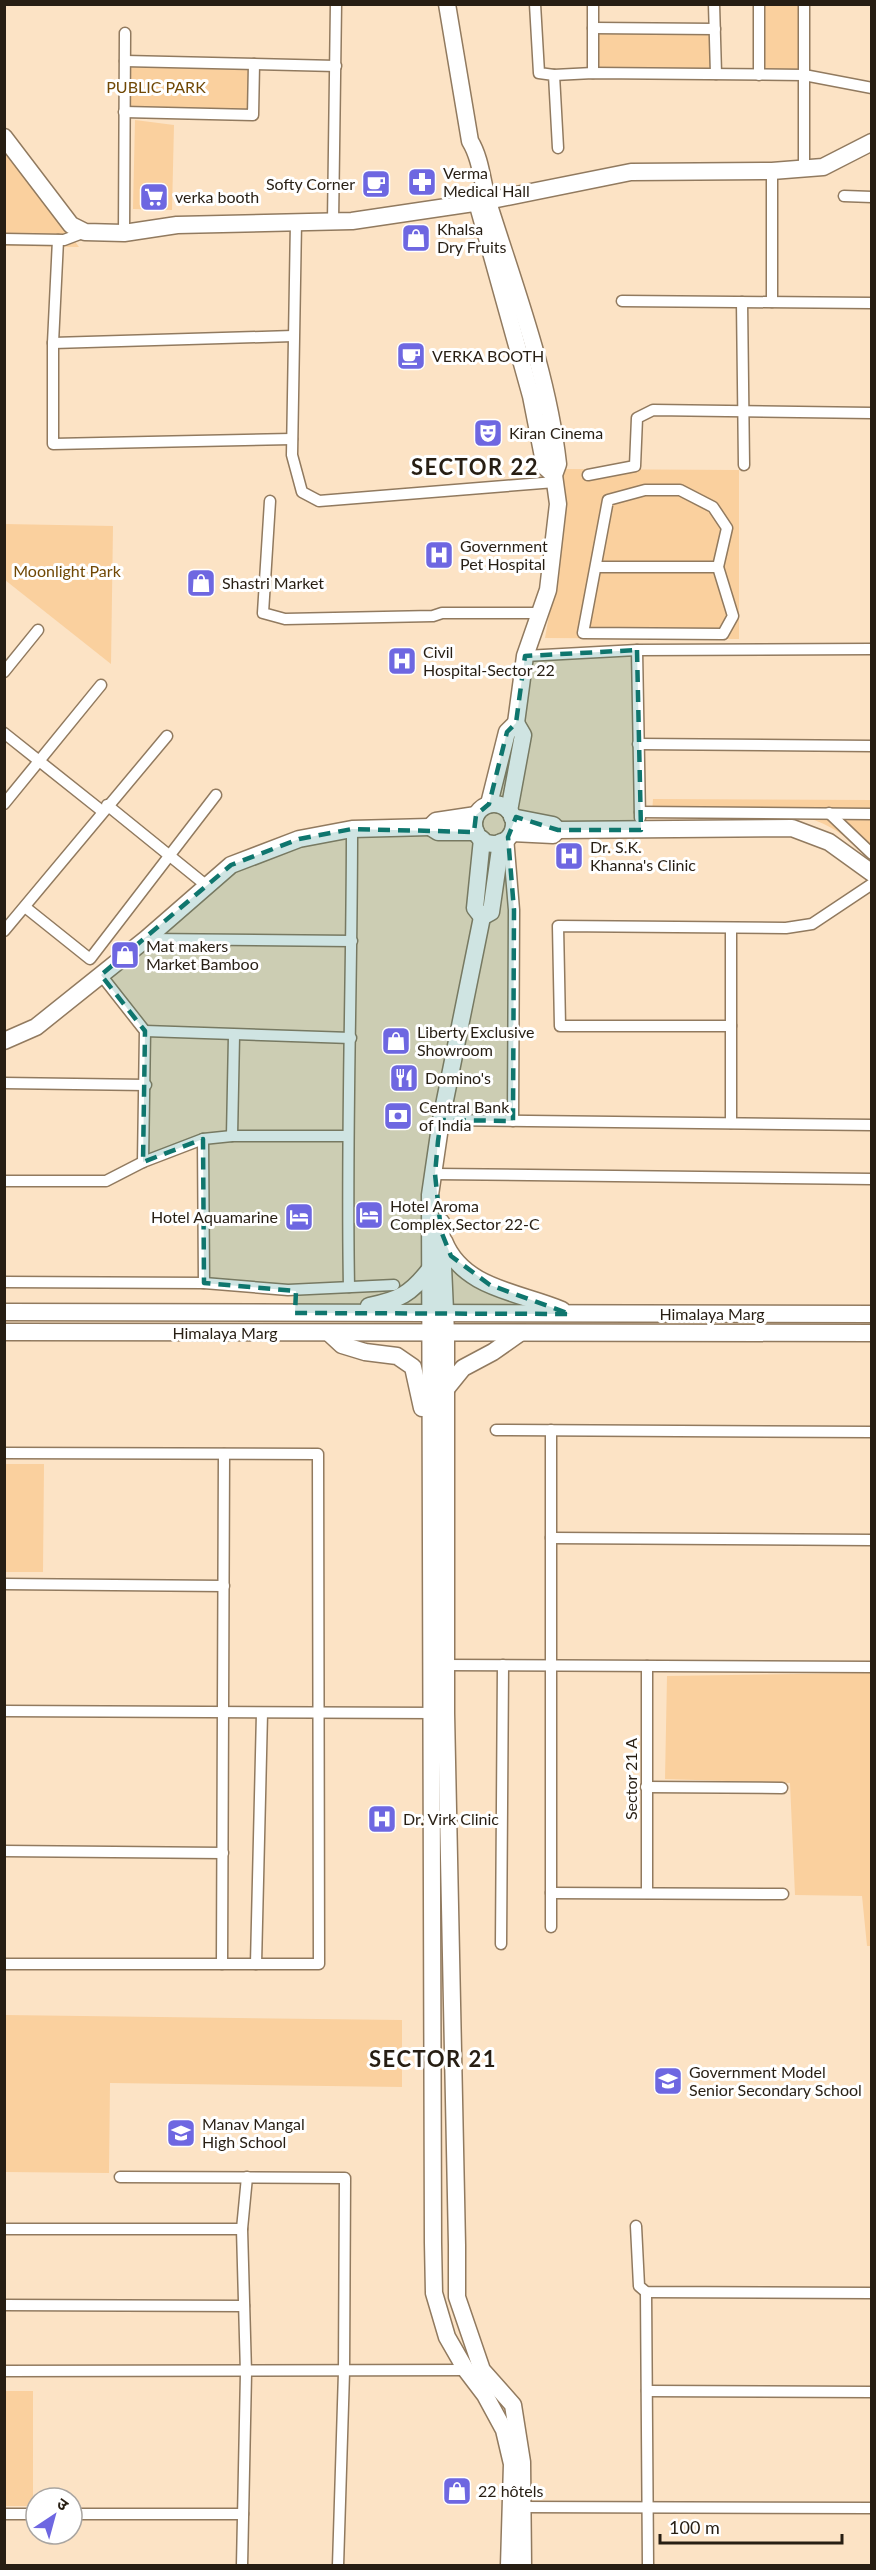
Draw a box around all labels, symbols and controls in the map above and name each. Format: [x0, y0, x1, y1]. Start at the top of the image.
park label: PUBLIC PARK [106, 77, 206, 96]
place label: Verma Medical Hall [443, 163, 530, 200]
pharmacy icon: Verma Medical Hall [406, 166, 438, 198]
cafe icon: Softy Corner [360, 168, 392, 200]
place label: Softy Corner [266, 174, 355, 193]
supermarket icon: verka booth [138, 181, 170, 213]
place label: verka booth [175, 187, 259, 206]
place label: Khalsa Dry Fruits [437, 219, 506, 256]
shop icon: Khalsa Dry Fruits [400, 222, 432, 254]
cafe icon: VERKA BOOTH [395, 340, 427, 372]
place label: VERKA BOOTH [432, 346, 544, 365]
theatre icon: Kiran Cinema [472, 417, 504, 449]
place label: Kiran Cinema [509, 423, 603, 442]
district label: SECTOR 22 [411, 453, 539, 480]
place label: Government Pet Hospital [460, 536, 548, 573]
hospital icon: Government Pet Hospital [423, 539, 455, 571]
park label: Moonlight Park [13, 561, 122, 580]
shop icon: Shastri Market [185, 567, 217, 599]
place label: Shastri Market [222, 573, 324, 592]
place label: Civil Hospital-Sector 22 [423, 642, 555, 679]
hospital icon: Civil Hospital-Sector 22 [386, 645, 418, 677]
place label: Dr. S.K. Khanna's Clinic [590, 837, 696, 874]
hospital icon: Dr. S.K. Khanna's Clinic [553, 840, 585, 872]
place label: Mat makers Market Bamboo [146, 936, 259, 973]
shop icon: Mat makers Market Bamboo [109, 939, 141, 971]
place label: Liberty Exclusive Showroom [417, 1022, 534, 1059]
shop icon: Liberty Exclusive Showroom [380, 1025, 412, 1057]
restaurant icon: Domino's [388, 1062, 420, 1094]
place label: Domino's [425, 1068, 491, 1087]
place label: Central Bank of India [419, 1097, 510, 1134]
bank icon: Central Bank of India [382, 1100, 414, 1132]
place label: Hotel Aroma Complex,Sector 22-C [390, 1196, 540, 1233]
hotel icon: Hotel Aroma Complex,Sector 22-C [353, 1199, 385, 1231]
hotel icon: Hotel Aquamarine [283, 1201, 315, 1233]
place label: Hotel Aquamarine [151, 1207, 278, 1226]
street label: Himalaya Marg [659, 1304, 765, 1323]
street label: Himalaya Marg [172, 1323, 278, 1342]
street label: Sector 21 A [621, 1738, 640, 1820]
hospital icon: Dr. Virk Clinic [366, 1803, 398, 1835]
place label: Dr. Virk Clinic [403, 1809, 499, 1828]
district label: SECTOR 21 [369, 2045, 497, 2072]
place label: Government Model Senior Secondary School [689, 2062, 862, 2099]
school or university icon: Government Model Senior Secondary School [652, 2065, 684, 2097]
place label: Manav Mangal High School [202, 2114, 305, 2151]
school or university icon: Manav Mangal High School [165, 2117, 197, 2149]
shop icon: 22 hôtels [441, 2475, 473, 2507]
place label: 22 hôtels [478, 2481, 543, 2500]
north arrow [24, 2486, 84, 2546]
text: उ [54, 2493, 73, 2514]
scale bar [660, 2507, 842, 2545]
text: 100 m [669, 2516, 720, 2538]

